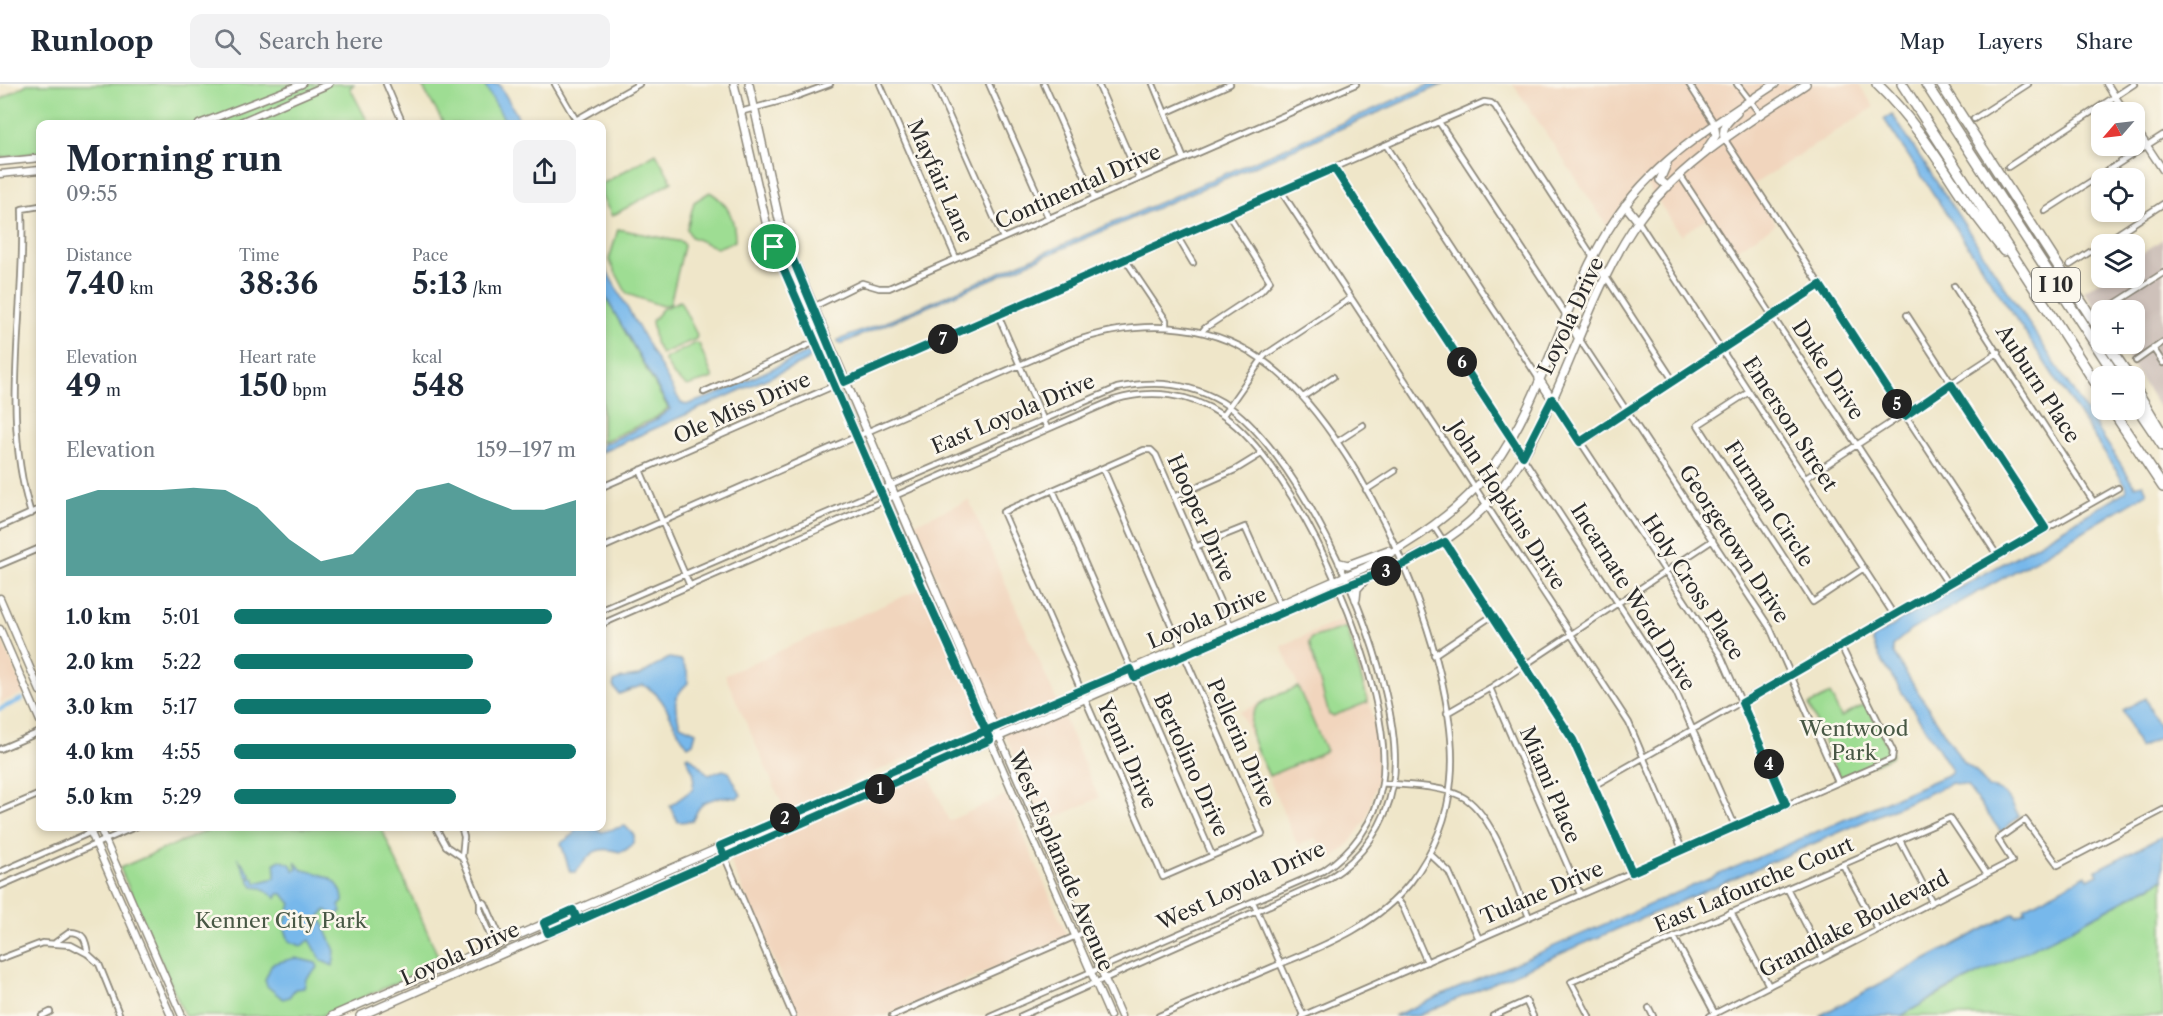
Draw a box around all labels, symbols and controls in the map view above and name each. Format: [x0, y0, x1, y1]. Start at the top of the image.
search box [190, 14, 610, 68]
text: Runloop [30, 24, 154, 58]
icon: search [211, 25, 244, 58]
text: Search here [259, 28, 383, 55]
text: Map [1900, 29, 1945, 54]
text: Layers [1978, 29, 2043, 54]
text: Share [2076, 29, 2133, 54]
north arrow [2091, 102, 2145, 156]
map controls [2091, 102, 2145, 420]
street label: Mayfair Lane [902, 115, 979, 246]
text: Morning run [66, 139, 282, 180]
street label: Continental Drive [991, 139, 1165, 234]
button: share [513, 140, 576, 203]
button: locate [2091, 168, 2145, 222]
text: 09:55 [66, 182, 118, 206]
pin [748, 221, 799, 272]
icon: arrive [757, 230, 790, 263]
button: layers [2091, 234, 2145, 288]
text: Distance [66, 245, 132, 265]
text: Time [239, 245, 279, 265]
text: Pace [412, 245, 448, 265]
street label: Loyola Drive [1532, 253, 1609, 379]
text: 7.40 [66, 265, 125, 302]
text: 38:36 [239, 265, 318, 302]
text: 5:13 [412, 265, 468, 302]
road number: I 10 [2032, 268, 2080, 302]
text: km [125, 278, 154, 298]
text: /km [468, 278, 502, 298]
button: + [2091, 300, 2145, 354]
street label: Duke Drive [1787, 315, 1870, 424]
street label: Auburn Place [1991, 319, 2086, 447]
pin: 7 [928, 324, 958, 354]
text: 7 [939, 329, 947, 349]
text: Elevation [66, 347, 137, 367]
text: Heart rate [239, 347, 316, 367]
text: kcal [412, 347, 442, 367]
pin: 6 [1447, 347, 1477, 377]
text: 6 [1457, 352, 1467, 372]
street label: Emerson Street [1738, 352, 1843, 496]
street label: Ole Miss Drive [670, 366, 814, 449]
button: − [2091, 366, 2145, 420]
text: 49 [66, 367, 102, 404]
text: 150 [239, 367, 288, 404]
text: 548 [412, 367, 465, 404]
street label: East Loyola Drive [927, 368, 1098, 459]
text: m [102, 380, 121, 400]
text: bpm [288, 380, 327, 400]
pin: 5 [1882, 389, 1912, 419]
text: 5 [1893, 394, 1901, 414]
street label: John Hopkins Drive [1442, 413, 1571, 594]
street label: Furman Circle [1719, 436, 1819, 571]
text: Elevation [66, 438, 155, 462]
text: 159–197 m [476, 438, 576, 462]
street label: Hooper Drive [1162, 450, 1241, 585]
street label: Georgetown Drive [1674, 460, 1795, 627]
street label: Incarnate Word Drive [1566, 499, 1701, 695]
street label: Holy Cross Place [1637, 509, 1750, 664]
pin: 3 [1371, 556, 1401, 586]
text: 3 [1381, 561, 1391, 581]
street label: Loyola Drive [1143, 581, 1270, 654]
text: 1.0 km [66, 605, 131, 629]
text: 5:01 [162, 605, 200, 629]
text: 2.0 km [66, 650, 134, 674]
text: 5:22 [162, 650, 201, 674]
street label: Pellerin Drive [1202, 675, 1281, 811]
street label: Bertolino Drive [1149, 689, 1234, 840]
street label: Yenni Drive [1092, 694, 1163, 812]
text: 3.0 km [66, 695, 133, 719]
text: 5:17 [162, 695, 197, 719]
park label: Wentwood Park [1799, 716, 1909, 765]
street label: Miami Place [1515, 723, 1586, 847]
text: 4.0 km [66, 740, 134, 764]
text: 4:55 [162, 740, 201, 764]
street label: West Esplanade Avenue [1003, 746, 1119, 975]
pin: 4 [1754, 749, 1784, 779]
text: 4 [1764, 754, 1774, 774]
pin: 1 [865, 774, 895, 804]
text: 1 [876, 779, 884, 799]
text: 5.0 km [66, 785, 133, 809]
text: 5:29 [162, 785, 202, 809]
pin: 2 [770, 803, 800, 833]
text: 2 [780, 808, 790, 828]
street label: East Lafourche Court [1650, 831, 1858, 938]
street label: West Loyola Drive [1152, 836, 1329, 936]
street label: Tulane Drive [1477, 856, 1607, 930]
street label: Grandlake Boulevard [1755, 865, 1953, 982]
park label: Kenner City Park [195, 908, 368, 933]
street label: Loyola Drive [397, 916, 523, 991]

